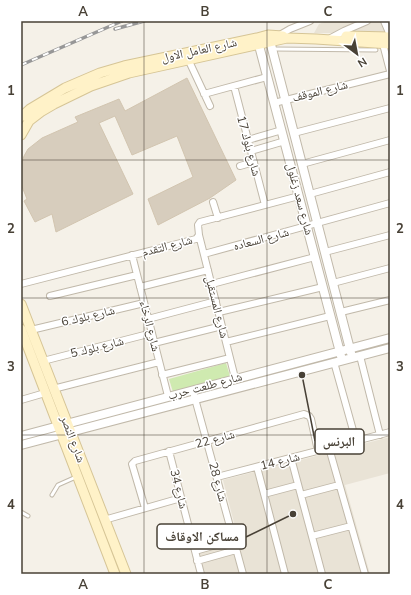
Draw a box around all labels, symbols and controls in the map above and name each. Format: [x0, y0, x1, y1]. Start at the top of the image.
text: A [78, 3, 88, 21]
text: B [201, 3, 210, 21]
text: C [324, 3, 333, 21]
street label: شارع العامل الاول [160, 34, 238, 66]
north arrow [337, 34, 377, 74]
text: N [355, 54, 370, 71]
street label: شارع الموقف [291, 76, 350, 106]
text: 1 [7, 82, 15, 100]
text: 1 [396, 82, 404, 100]
street label: شارع بلوك 17 [233, 114, 265, 178]
street label: شارع سعد زغلول [283, 161, 317, 237]
text: 2 [7, 220, 15, 238]
text: 2 [396, 220, 404, 238]
street label: شارع السعاده [231, 224, 291, 254]
street label: شارع التقدم [140, 232, 194, 260]
street label: شارع المستقبل [202, 274, 232, 340]
street label: شارع الرخاء [136, 299, 164, 353]
street label: شارع بلوك 6 [60, 302, 117, 330]
street label: شارع بلوك 5 [69, 333, 126, 361]
text: 3 [7, 358, 15, 376]
text: 3 [396, 358, 404, 376]
street label: شارع طلعت حرب [166, 368, 244, 404]
street label: شارع النصر [56, 412, 89, 465]
street label: شارع 22 [193, 426, 237, 452]
callout: البرنس [315, 429, 364, 454]
text: البرنس [323, 433, 355, 451]
street label: شارع 14 [259, 448, 302, 474]
street label: شارع 28 [205, 460, 231, 504]
street label: شارع 34 [166, 468, 192, 511]
text: 4 [7, 496, 15, 514]
text: 4 [396, 496, 404, 514]
callout: مساكن الاوقاف [157, 524, 246, 549]
text: مساكن الاوقاف [165, 528, 239, 546]
text: A [78, 576, 88, 594]
text: B [201, 576, 210, 594]
text: C [324, 576, 333, 594]

